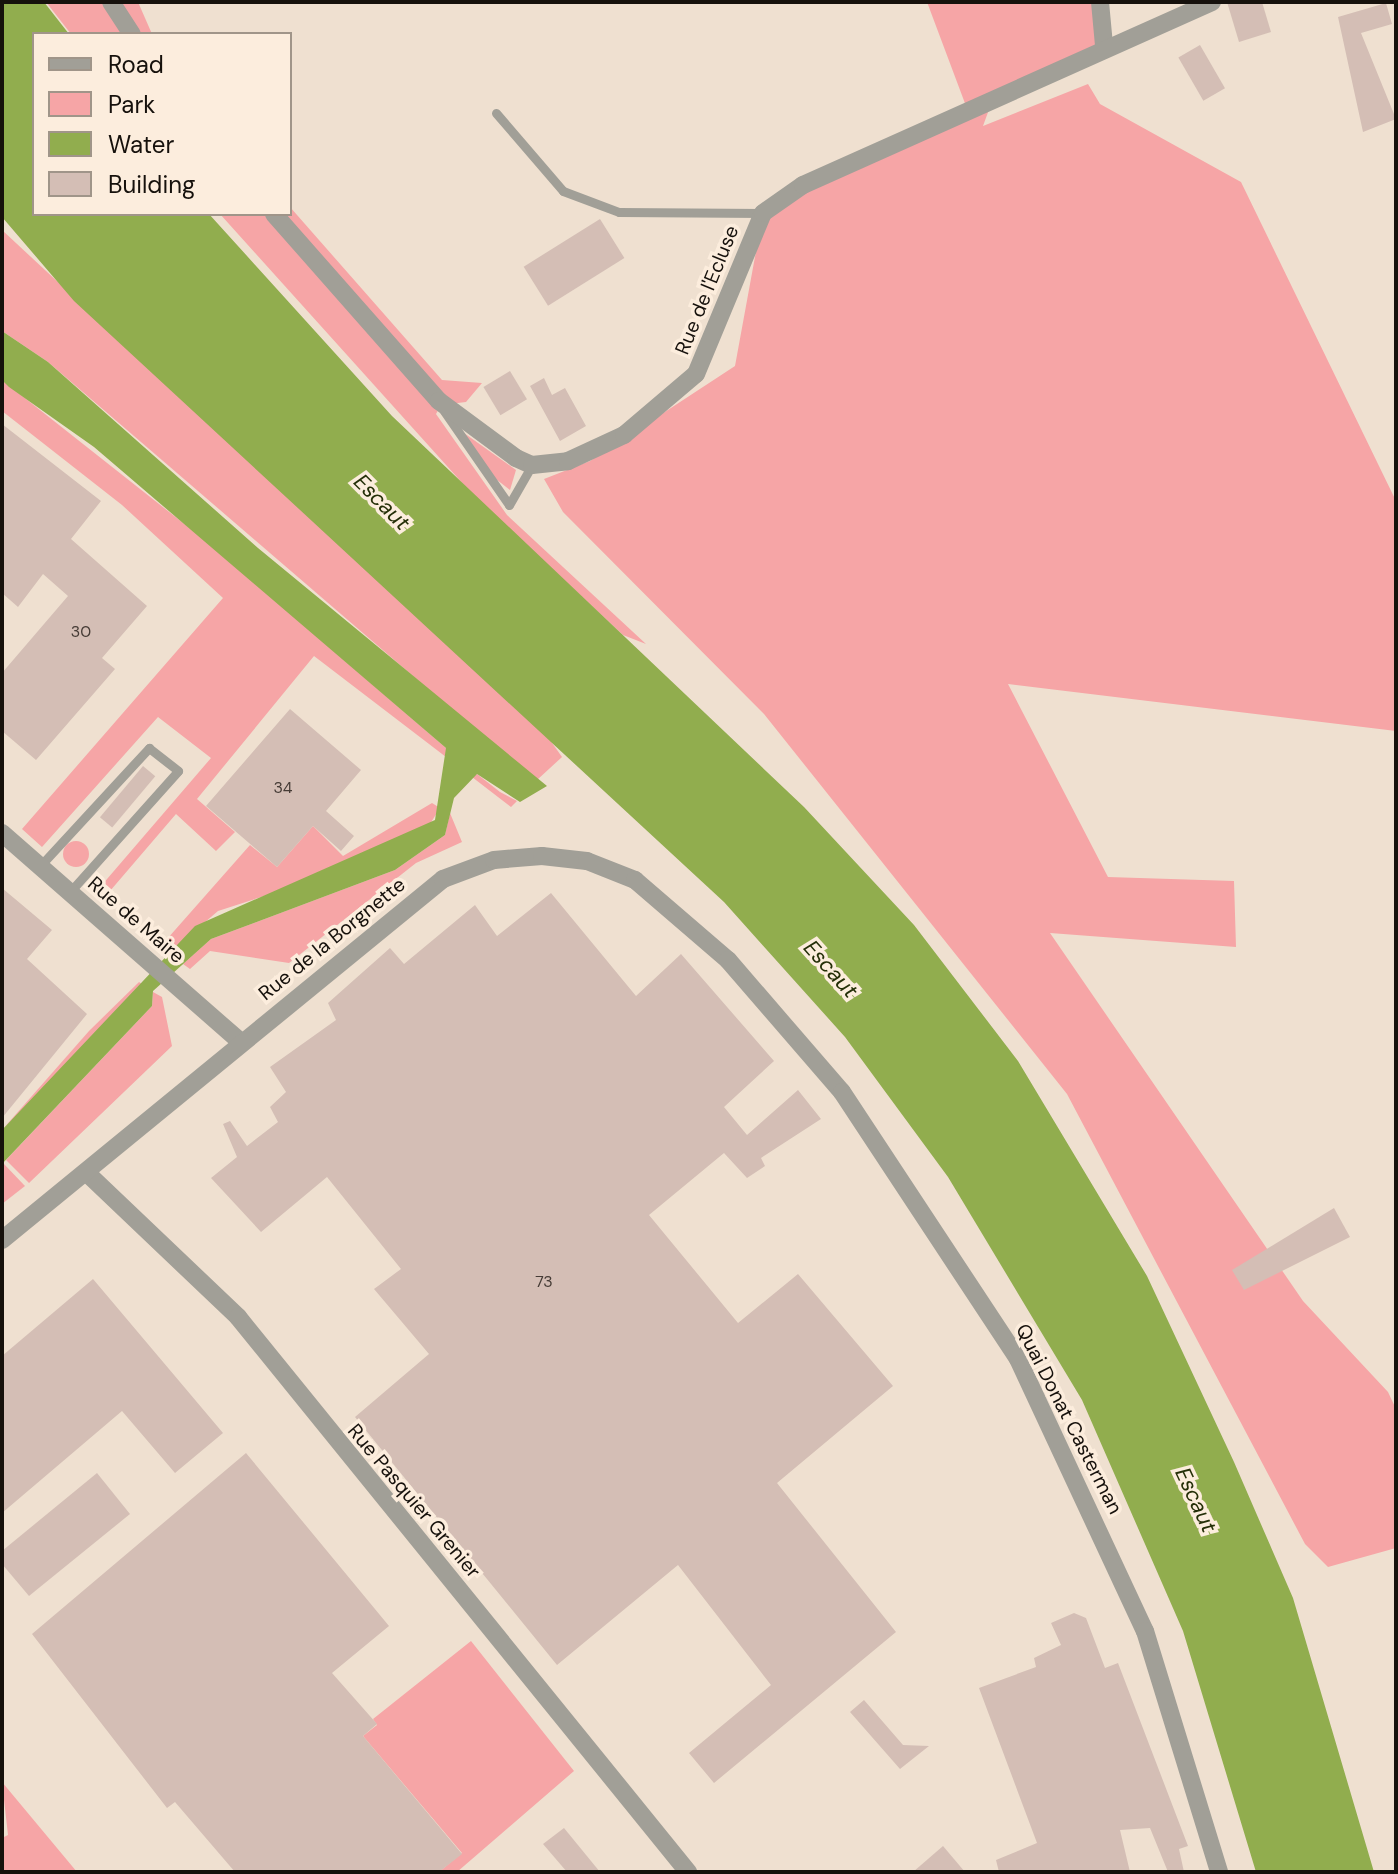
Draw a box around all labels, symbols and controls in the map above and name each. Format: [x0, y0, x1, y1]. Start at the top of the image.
legend [32, 32, 292, 216]
text: Road [108, 49, 164, 80]
text: Park [108, 89, 155, 120]
text: Water [108, 129, 174, 160]
text: Building [108, 169, 195, 200]
street label: Rue de l'Ecluse [670, 222, 744, 358]
water label: Escaut [348, 468, 416, 536]
house number: 30 [71, 622, 91, 642]
house number: 34 [273, 778, 293, 798]
street label: Rue de Maire [83, 872, 189, 968]
street label: Rue de la Borgnette [254, 873, 410, 1005]
water label: Escaut [798, 935, 864, 1003]
house number: 73 [535, 1272, 553, 1292]
street label: Quai Donat Casterman [1011, 1320, 1127, 1518]
street label: Rue Pasquier Grenier [343, 1419, 485, 1583]
water label: Escaut [1170, 1463, 1222, 1537]

